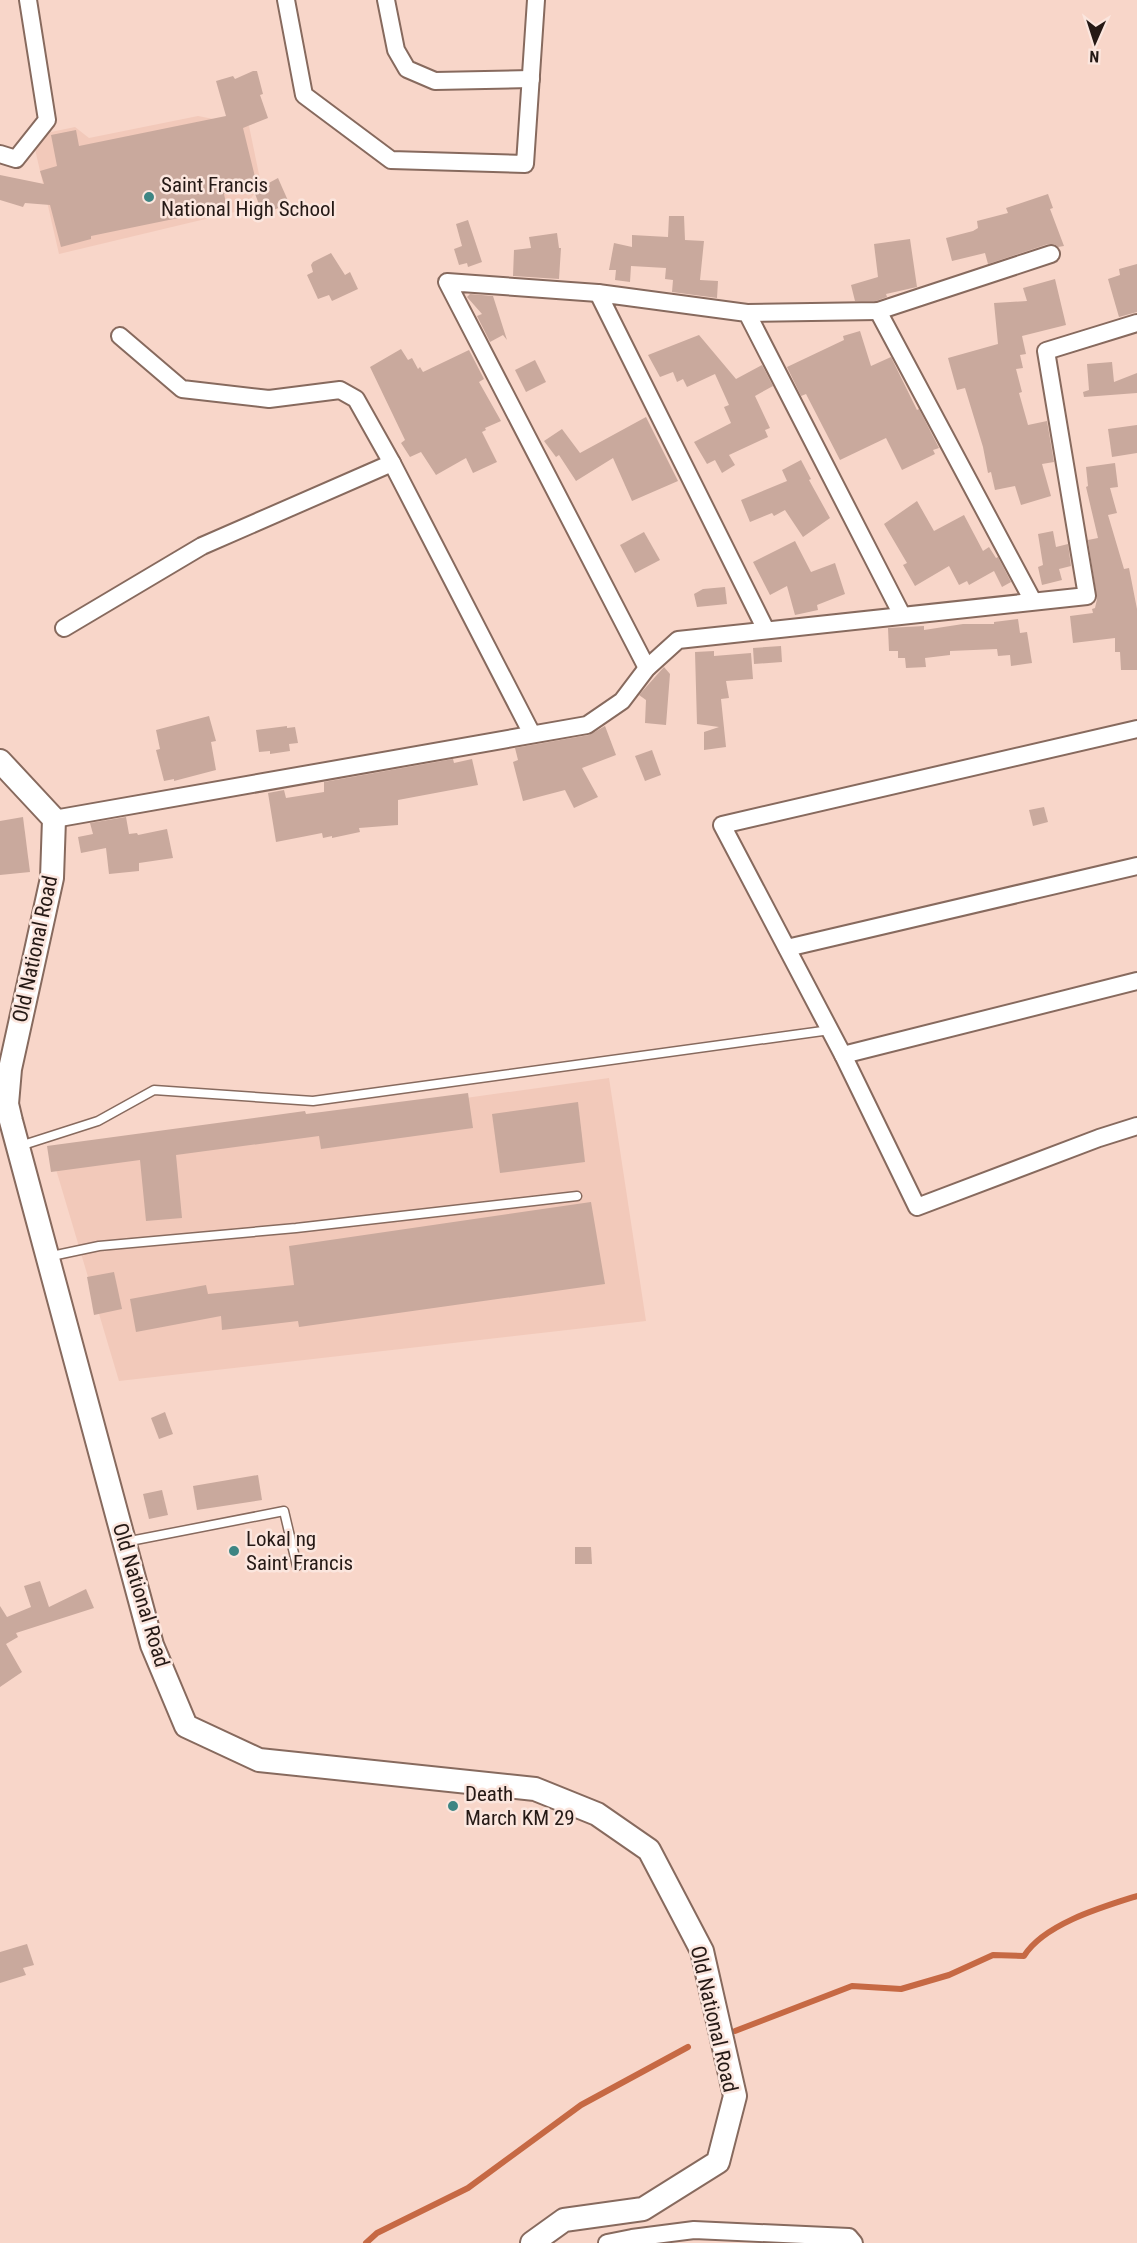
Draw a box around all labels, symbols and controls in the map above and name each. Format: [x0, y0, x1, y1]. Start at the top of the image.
north arrow [1065, 12, 1125, 72]
text: N [1089, 47, 1100, 66]
place label: Saint Francis National High School [161, 173, 335, 221]
marker: Saint Francis National High School [142, 190, 156, 204]
street label: Old National Road [8, 873, 62, 1025]
street label: Old National Road [108, 1520, 174, 1670]
place label: Lokal ng Saint Francis [246, 1527, 353, 1575]
marker: Lokal ng Saint Francis [227, 1544, 241, 1558]
place label: Death March KM 29 [465, 1782, 575, 1830]
marker: Death March KM 29 [446, 1799, 460, 1813]
street label: Old National Road [686, 1944, 742, 2094]

